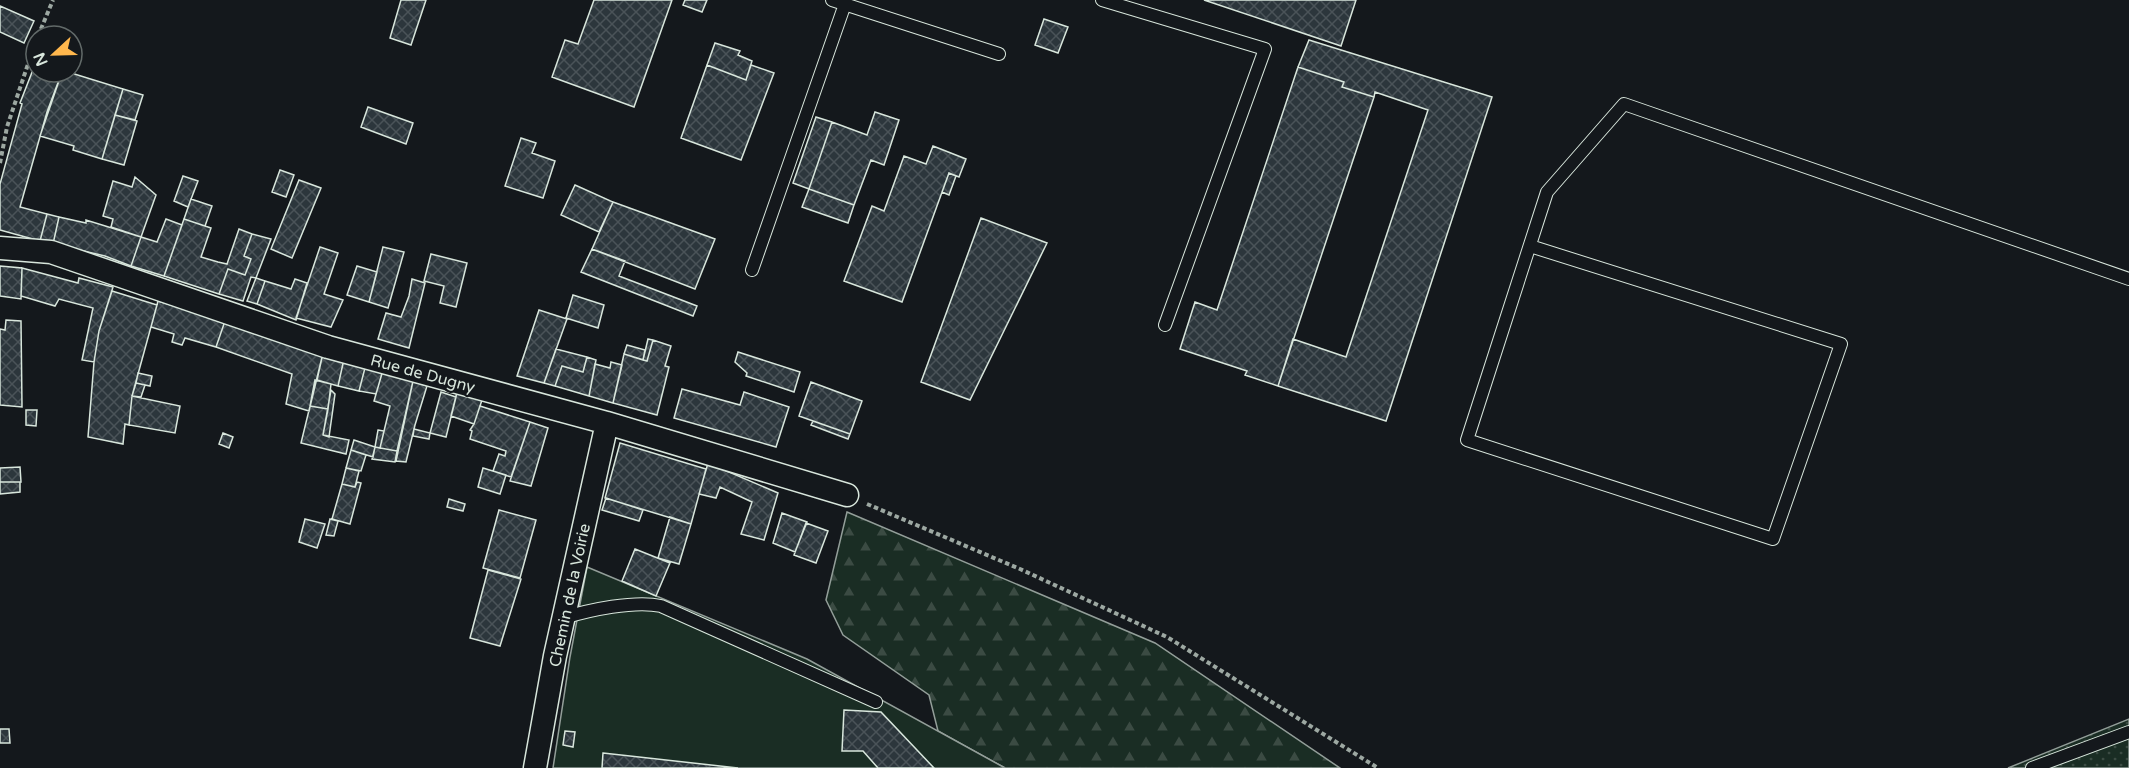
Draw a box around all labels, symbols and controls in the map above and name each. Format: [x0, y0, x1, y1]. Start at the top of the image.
north arrow [24, 24, 84, 84]
text: N [29, 50, 53, 69]
street label: Rue de Dugny [368, 350, 478, 398]
street label: Chemin de la Voirie [545, 522, 595, 669]

